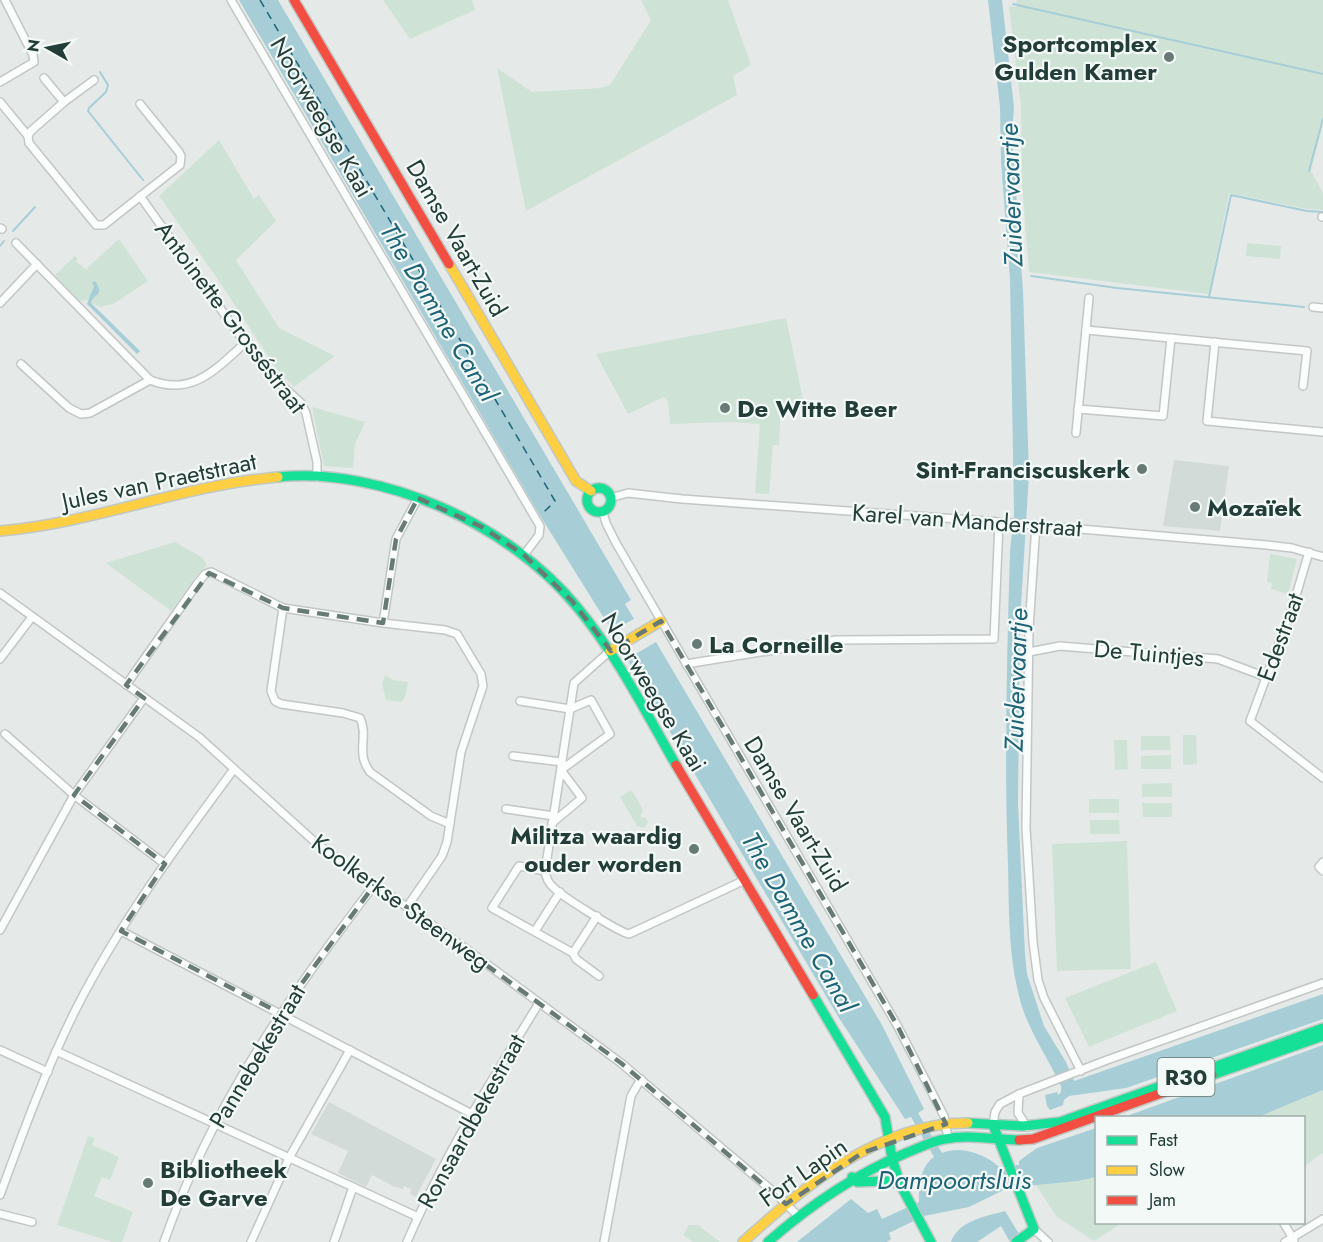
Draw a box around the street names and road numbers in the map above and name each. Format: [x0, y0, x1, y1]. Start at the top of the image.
street label: Noorweegse Kaai [262, 30, 382, 204]
street label: Damse Vaart-Zuid [398, 153, 516, 323]
street label: Antoinette Grosséstraat [147, 213, 315, 421]
street label: Jules van Praetstraat [56, 443, 260, 519]
street label: Karel van Manderstraat [851, 495, 1083, 546]
street label: Edestraat [1248, 588, 1312, 686]
street label: Noorweegse Kaai [593, 606, 715, 778]
street label: De Tuintjes [1093, 631, 1205, 675]
street label: Damse Vaart-Zuid [736, 729, 856, 899]
street label: Koolkerkse Steenweg [304, 825, 498, 979]
street label: Pannebekestraat [200, 977, 314, 1135]
street label: Ronsaardbekestraat [408, 1027, 534, 1215]
road number: R30 [1158, 1058, 1214, 1096]
street label: Fort Lapin [752, 1129, 854, 1215]

